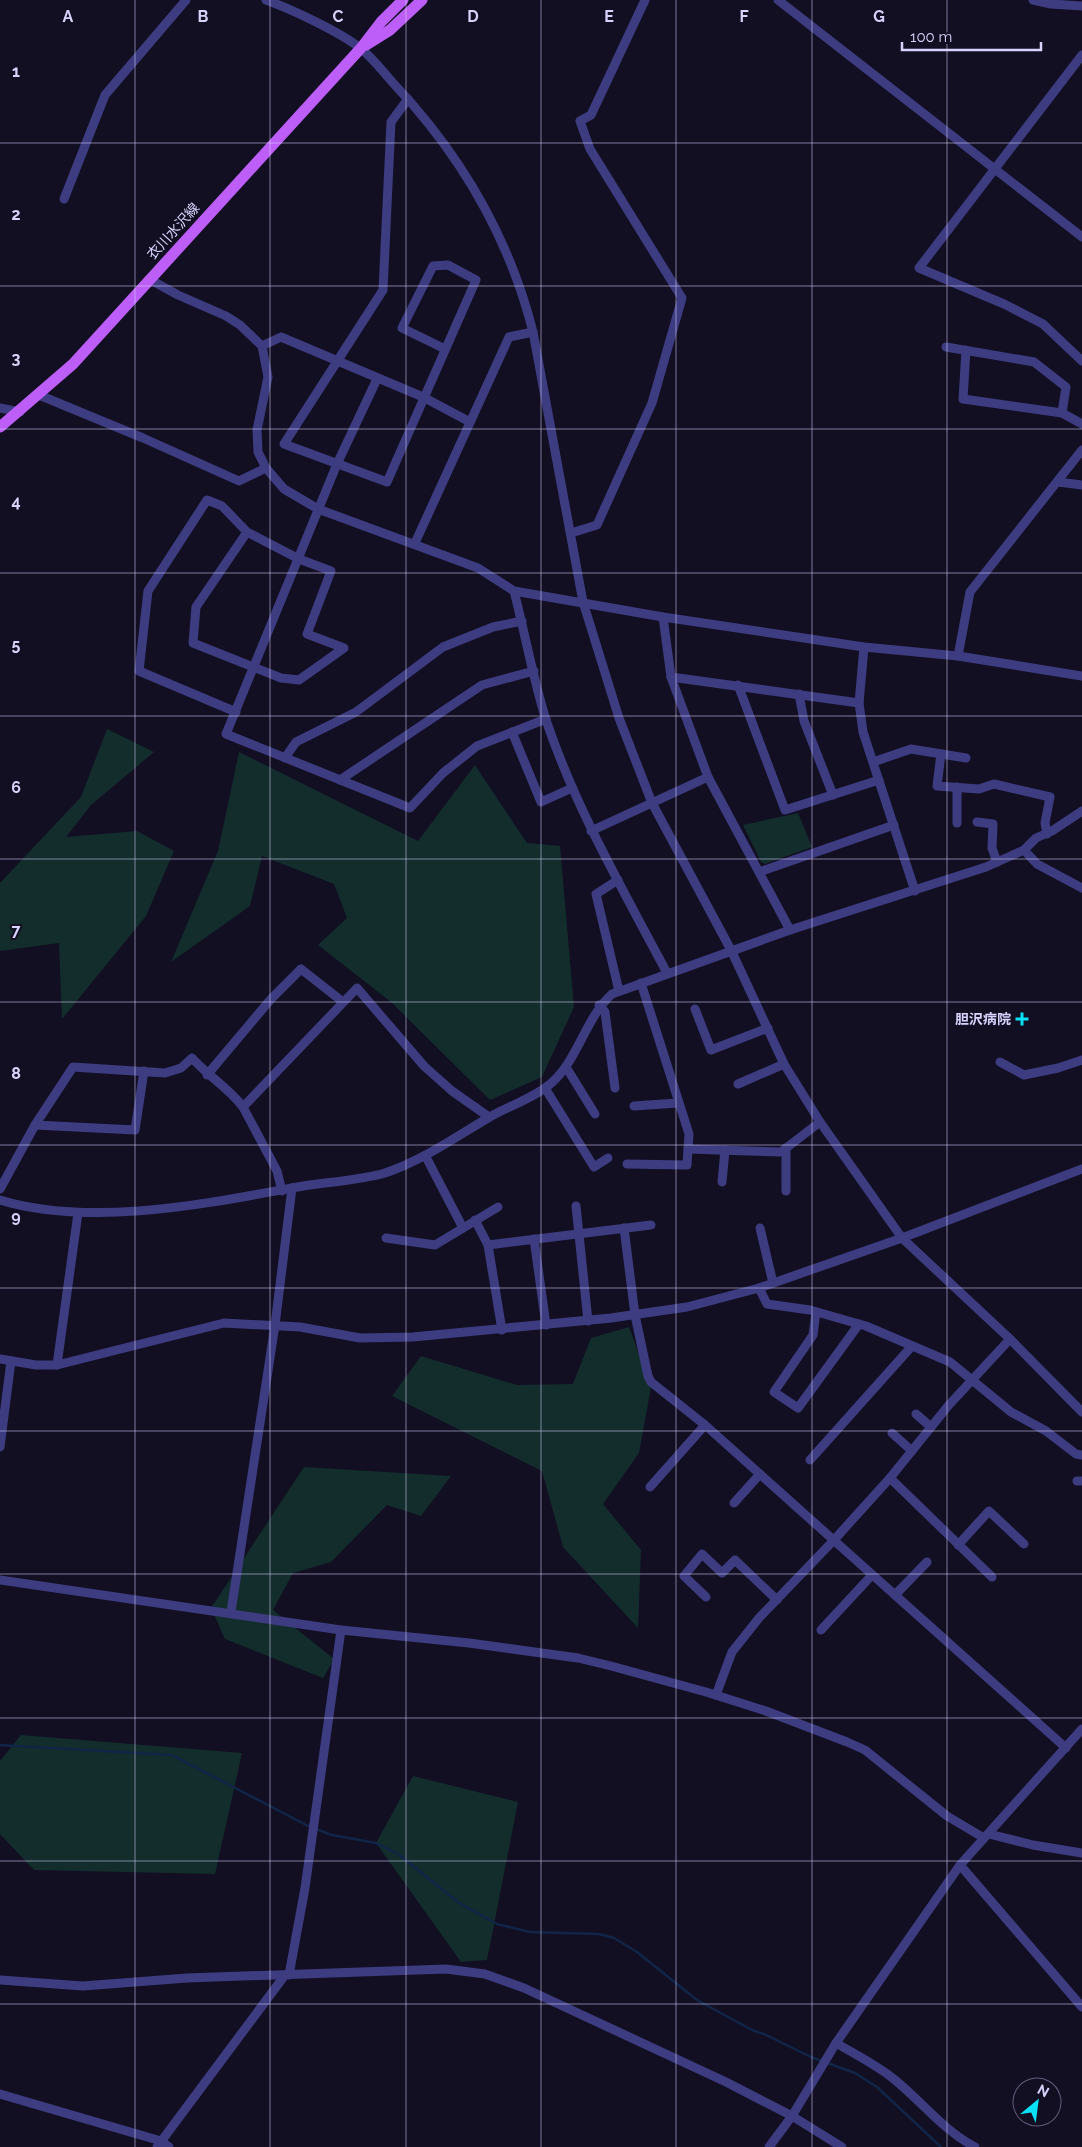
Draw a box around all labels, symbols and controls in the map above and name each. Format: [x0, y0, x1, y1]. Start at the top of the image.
text: A [63, 7, 74, 26]
text: B [198, 7, 209, 26]
text: C [333, 7, 344, 26]
text: D [467, 7, 479, 26]
text: E [604, 7, 614, 26]
text: F [739, 7, 749, 26]
text: G [873, 7, 885, 26]
scale bar [902, 20, 1041, 52]
text: 100 m [910, 28, 952, 46]
text: 1 [12, 62, 20, 81]
street label: 衣川水沢線 [144, 200, 202, 262]
text: 2 [11, 205, 21, 224]
text: 3 [12, 349, 21, 368]
text: 4 [11, 492, 21, 511]
text: 5 [12, 635, 21, 654]
text: 6 [11, 778, 21, 797]
text: 7 [12, 921, 21, 940]
place label: 胆沢病院 [955, 1011, 1011, 1027]
marker: 胆沢病院 [1015, 1012, 1029, 1026]
text: 8 [11, 1064, 21, 1083]
text: 9 [11, 1207, 21, 1226]
north arrow [1012, 2077, 1062, 2127]
text: N [1035, 2081, 1052, 2100]

